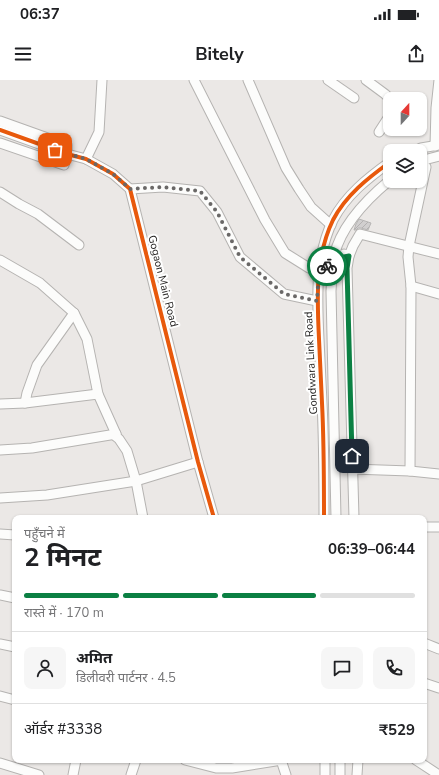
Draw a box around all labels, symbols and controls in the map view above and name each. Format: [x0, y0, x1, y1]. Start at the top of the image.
text: 06:37 [20, 4, 60, 24]
text: Bitely [195, 42, 244, 66]
icon: menu [12, 43, 34, 65]
icon: share [405, 43, 427, 65]
north arrow [383, 92, 427, 136]
map controls [383, 92, 427, 188]
pin [38, 133, 72, 167]
icon: bag [44, 139, 66, 161]
button: layers [383, 144, 427, 188]
street label: Gogaon Main Road [144, 234, 182, 328]
courier [307, 246, 347, 286]
icon: bike [316, 255, 338, 277]
street label: Gondwara Link Road [301, 311, 321, 415]
pin [335, 439, 369, 473]
icon: home [341, 445, 363, 467]
text: पहुँचने में [24, 525, 65, 543]
text: 06:39–06:44 [328, 539, 415, 559]
text: 2 मिनट [24, 540, 101, 575]
text: रास्ते में · 170 m [24, 604, 104, 622]
button: person [24, 647, 66, 689]
button: chat [321, 647, 363, 689]
button: phone [373, 647, 415, 689]
text: अमित [76, 648, 112, 668]
text: डिलीवरी पार्टनर · 4.5 [76, 669, 176, 687]
text: ऑर्डर #3338 [24, 719, 102, 739]
text: ₹529 [379, 720, 415, 740]

